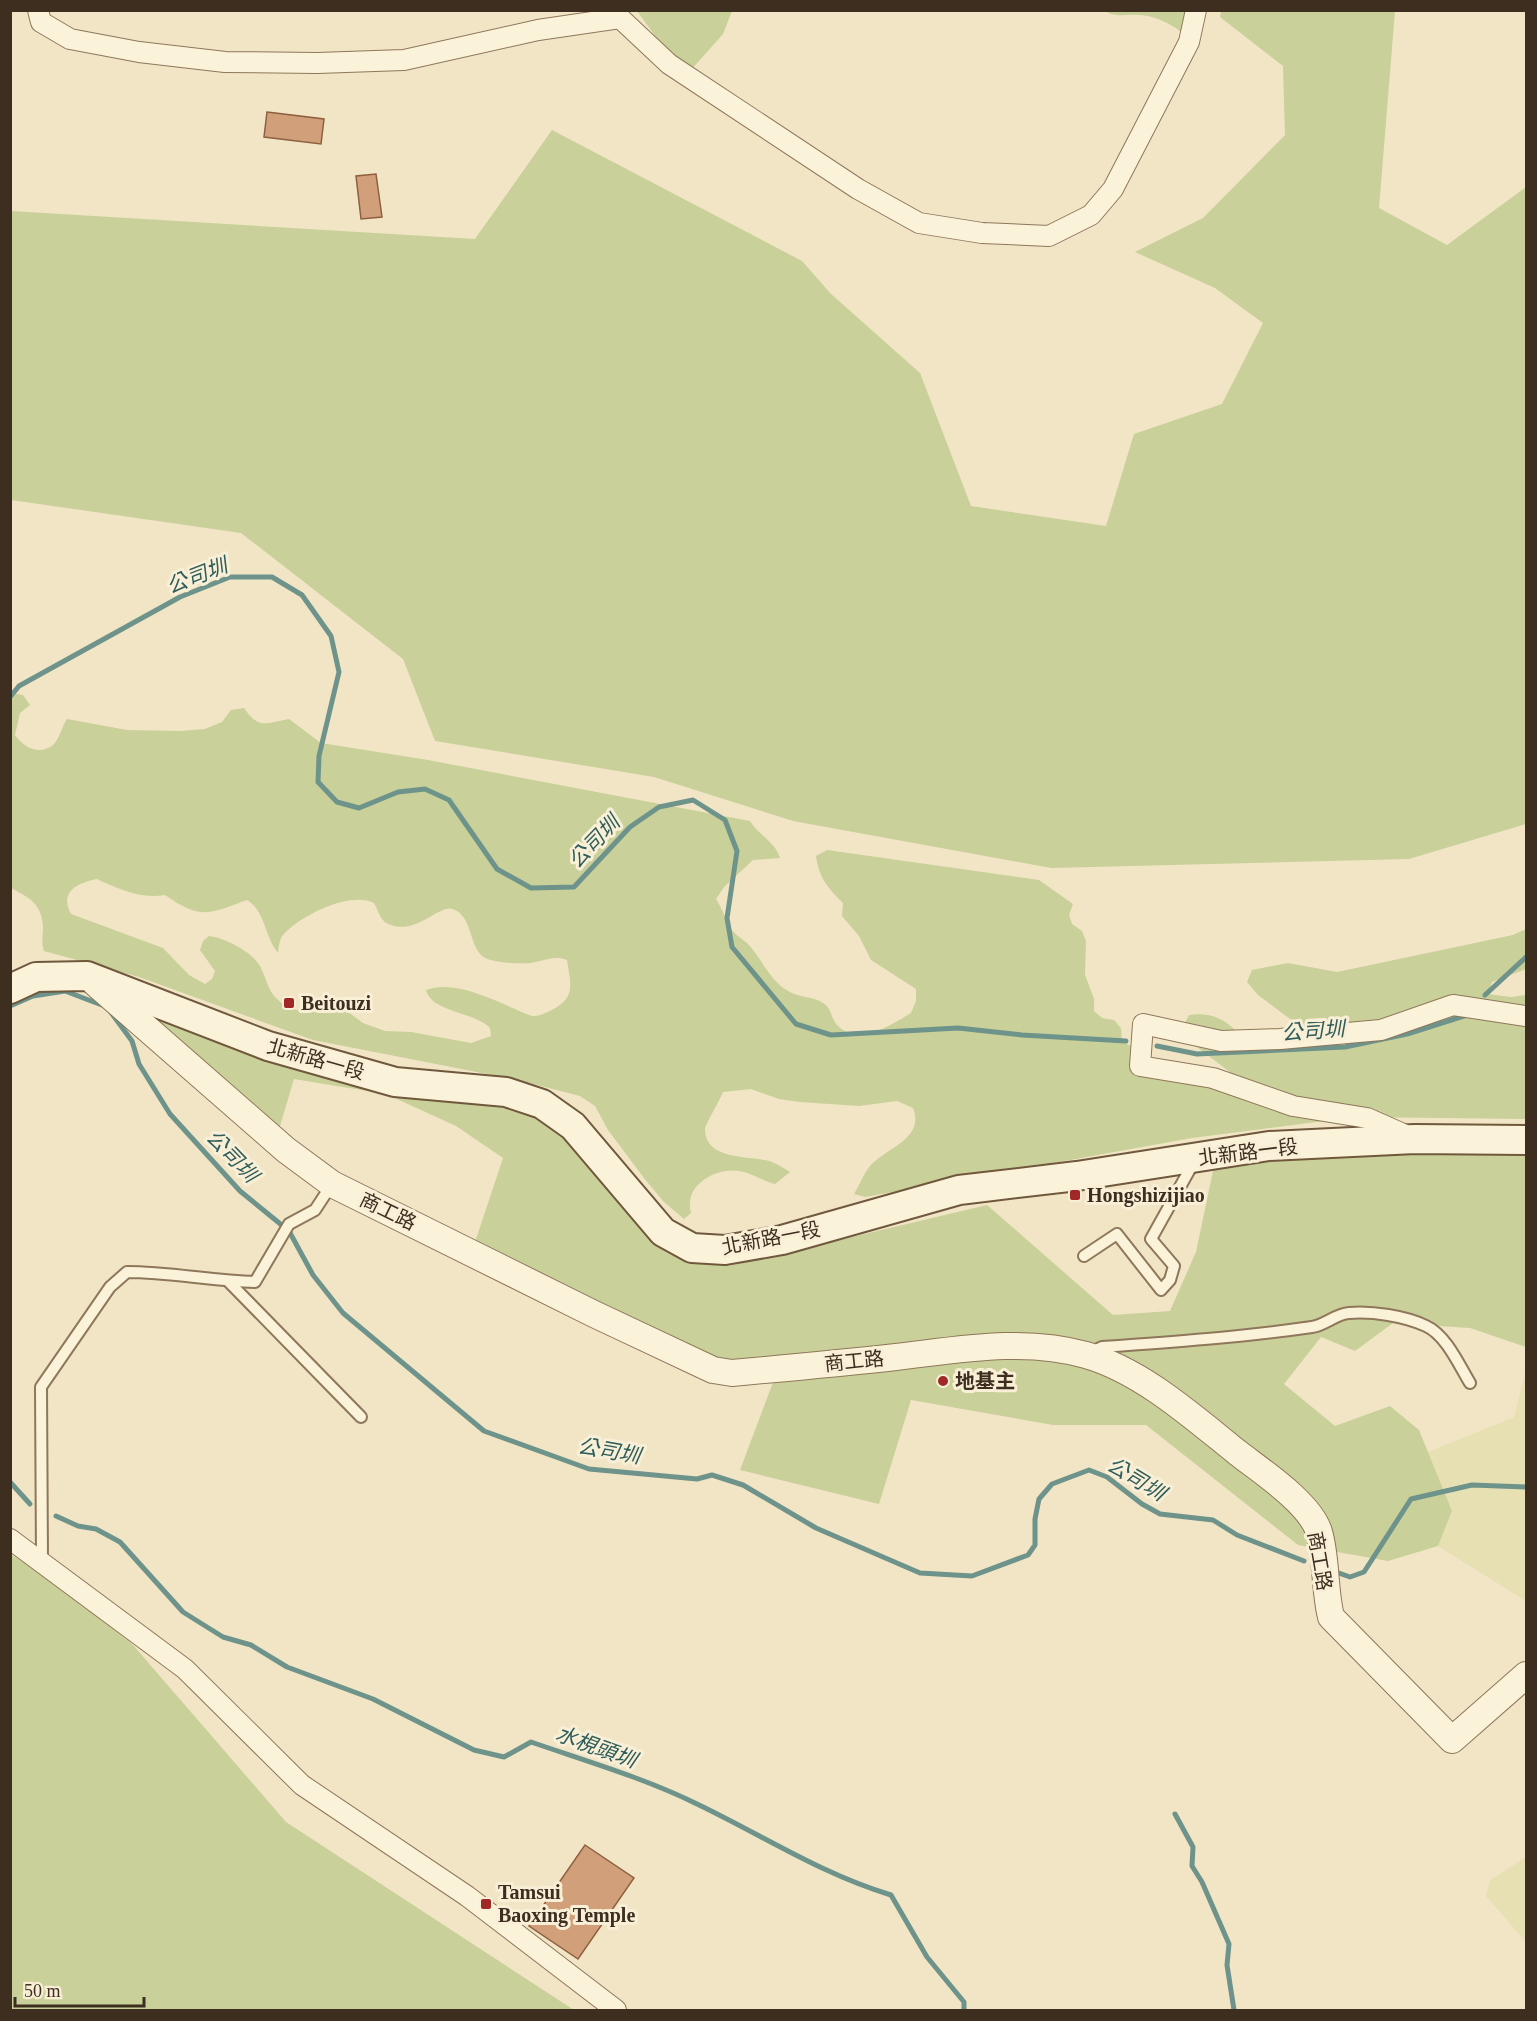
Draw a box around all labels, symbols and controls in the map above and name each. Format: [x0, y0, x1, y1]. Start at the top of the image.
water label: 公司圳 [163, 552, 234, 598]
water label: 公司圳 [563, 809, 627, 873]
place label: Beitouzi [301, 992, 371, 1014]
marker: Beitouzi [282, 996, 296, 1010]
water label: 公司圳 [1281, 1017, 1348, 1045]
street label: 北新路一段 [265, 1035, 367, 1083]
water label: 公司圳 [201, 1125, 265, 1189]
street label: 北新路一段 [1197, 1135, 1299, 1169]
place label: Hongshizijiao [1087, 1184, 1205, 1207]
street label: 商工路 [356, 1188, 420, 1234]
marker: Hongshizijiao [1068, 1188, 1082, 1202]
street label: 北新路一段 [720, 1218, 822, 1258]
street label: 商工路 [823, 1347, 885, 1375]
place label: 地基主 [955, 1370, 1015, 1392]
marker: 地基主 [936, 1374, 950, 1388]
water label: 公司圳 [576, 1434, 645, 1469]
water label: 公司圳 [1103, 1452, 1172, 1507]
street label: 商工路 [1304, 1530, 1336, 1592]
water label: 水梘頭圳 [552, 1721, 642, 1774]
place label: Tamsui Baoxing Temple [498, 1881, 635, 1927]
marker: Tamsui Baoxing Temple [479, 1897, 493, 1911]
scale bar [15, 1970, 144, 2008]
text: 50 m [24, 1981, 61, 2001]

